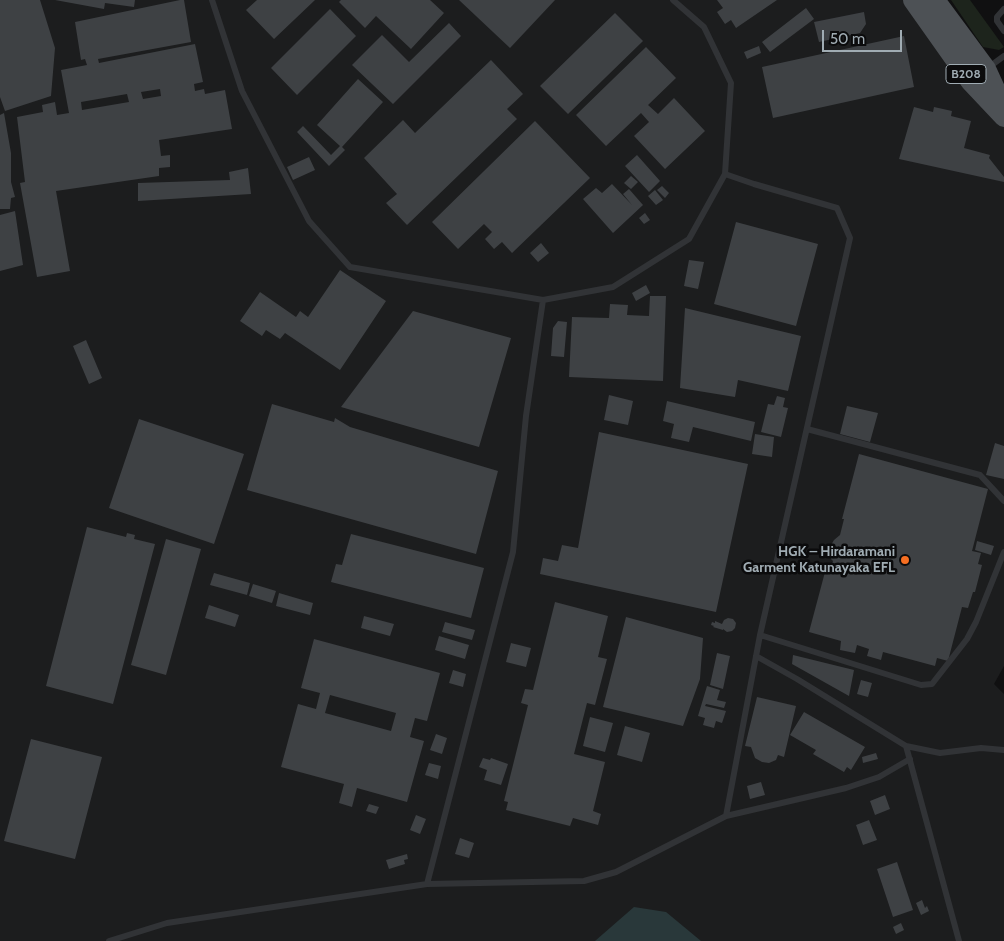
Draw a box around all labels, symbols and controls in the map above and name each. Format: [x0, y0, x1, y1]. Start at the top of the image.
scale bar [824, 20, 904, 52]
text: 50 m [830, 30, 865, 48]
road number: B208 [946, 64, 986, 84]
place label: HGK – Hirdaramani Garment Katunayaka EFL [743, 544, 895, 576]
marker: HGK – Hirdaramani Garment Katunayaka EFL [899, 554, 911, 566]

